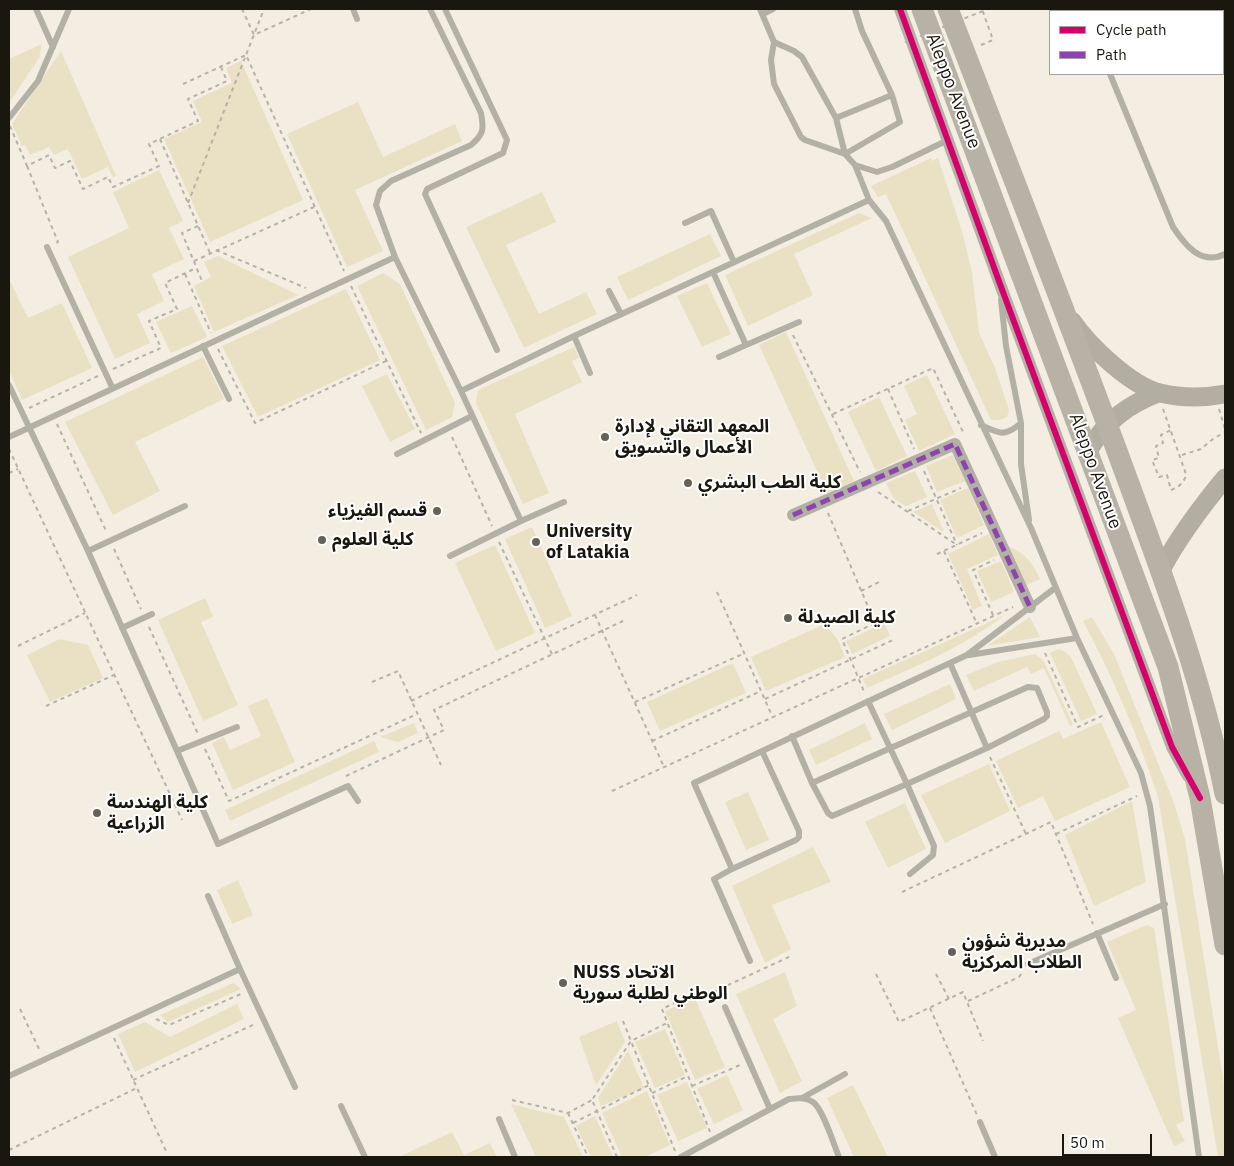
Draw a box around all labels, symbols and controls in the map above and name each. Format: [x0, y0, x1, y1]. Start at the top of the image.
legend [1049, 10, 1224, 75]
text: Cycle path [1096, 20, 1167, 39]
street label: Aleppo Avenue [921, 30, 985, 152]
text: Path [1096, 45, 1127, 64]
street label: Aleppo Avenue [1064, 410, 1126, 532]
place label: المعهد التقاني لإدارة الأعمال والتسويق [615, 416, 769, 458]
marker: المعهد التقاني لإدارة الأعمال والتسويق [599, 431, 611, 443]
place label: كلية الطب البشري [698, 472, 841, 494]
marker: كلية الطب البشري [682, 477, 694, 489]
place label: قسم الفيزياء [328, 500, 427, 522]
marker: قسم الفيزياء [431, 505, 443, 517]
place label: University of Latakia [546, 521, 632, 564]
place label: كلية العلوم [332, 529, 414, 551]
marker: كلية العلوم [316, 534, 328, 546]
marker: University of Latakia [530, 536, 542, 548]
place label: كلية الصيدلة [798, 607, 895, 629]
marker: كلية الصيدلة [782, 612, 794, 624]
place label: كلية الهندسة الزراعية [107, 792, 208, 834]
marker: كلية الهندسة الزراعية [91, 807, 103, 819]
place label: مديرية شؤون الطلاب المركزية [962, 931, 1082, 974]
marker: مديرية شؤون الطلاب المركزية [946, 946, 958, 958]
place label: NUSS الاتحاد الوطني لطلبة سورية [573, 962, 728, 1004]
marker: NUSS الاتحاد الوطني لطلبة سورية [557, 977, 569, 989]
scale bar [1064, 1124, 1154, 1156]
text: 50 m [1070, 1133, 1105, 1152]

